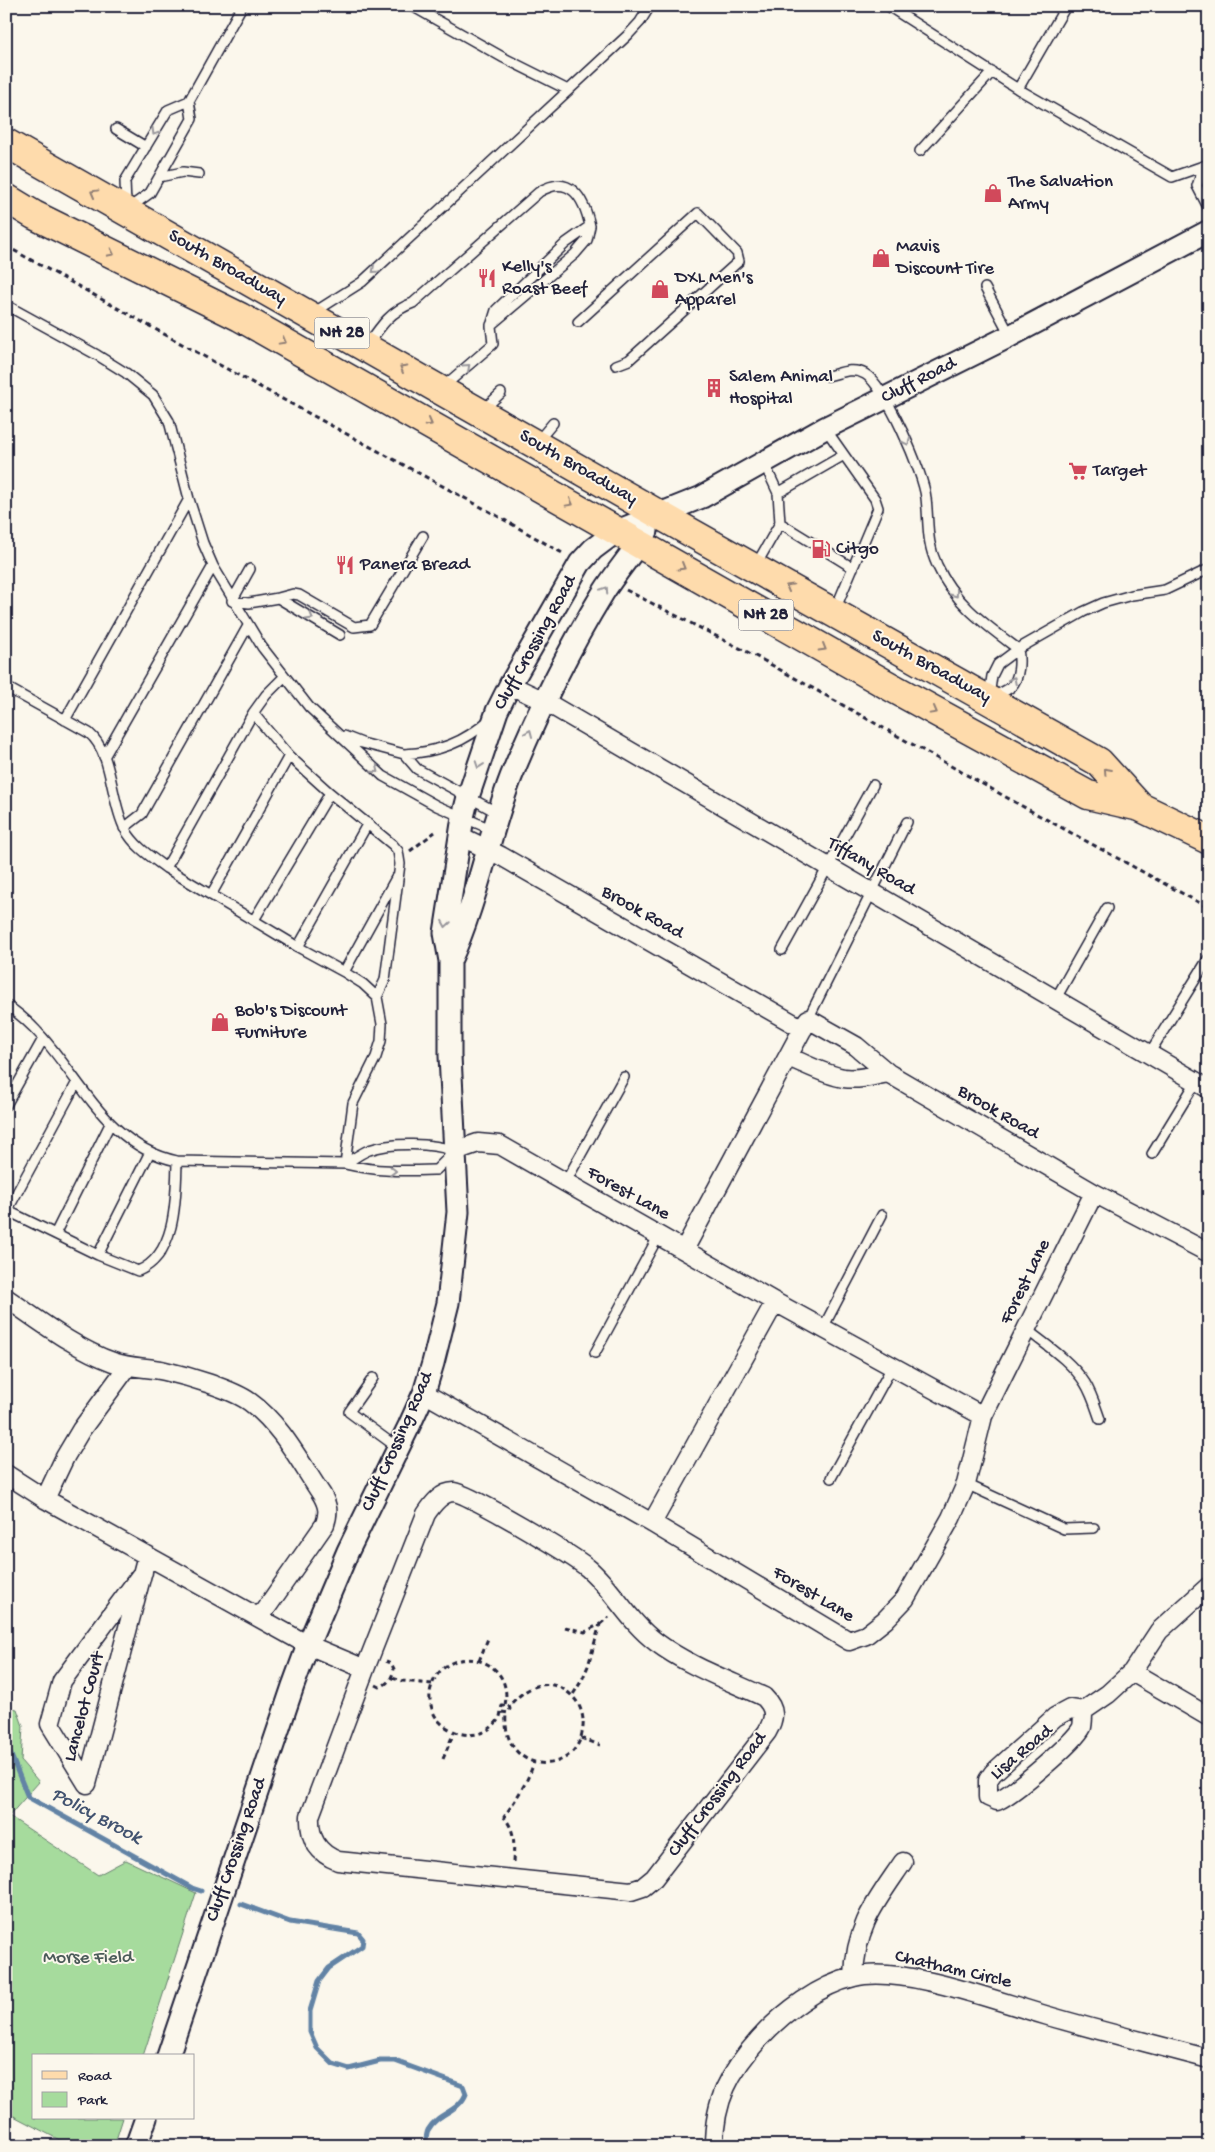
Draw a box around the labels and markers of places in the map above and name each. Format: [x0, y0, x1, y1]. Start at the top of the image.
place label: The Salvation Army [1007, 171, 1113, 216]
shop icon: The Salvation Army [982, 182, 1004, 204]
place label: Mavis Discount Tire [894, 236, 994, 281]
shop icon: Mavis Discount Tire [870, 247, 892, 269]
place label: Kelly's Roast Beef [502, 256, 589, 301]
restaurant icon: Kelly's Roast Beef [476, 267, 498, 289]
place label: DXL Men's Apparel [673, 267, 754, 312]
shop icon: DXL Men's Apparel [649, 278, 671, 300]
place label: Salem Animal Hospital [729, 366, 833, 411]
building icon: Salem Animal Hospital [703, 377, 725, 399]
supermarket icon: Target [1067, 460, 1089, 482]
place label: Target [1092, 460, 1148, 483]
fuel station icon: Citgo [810, 538, 832, 560]
place label: Citgo [836, 538, 879, 561]
restaurant icon: Panera Bread [334, 554, 356, 576]
place label: Panera Bread [359, 554, 471, 577]
place label: Bob's Discount Furniture [234, 1000, 349, 1045]
shop icon: Bob's Discount Furniture [209, 1011, 231, 1033]

